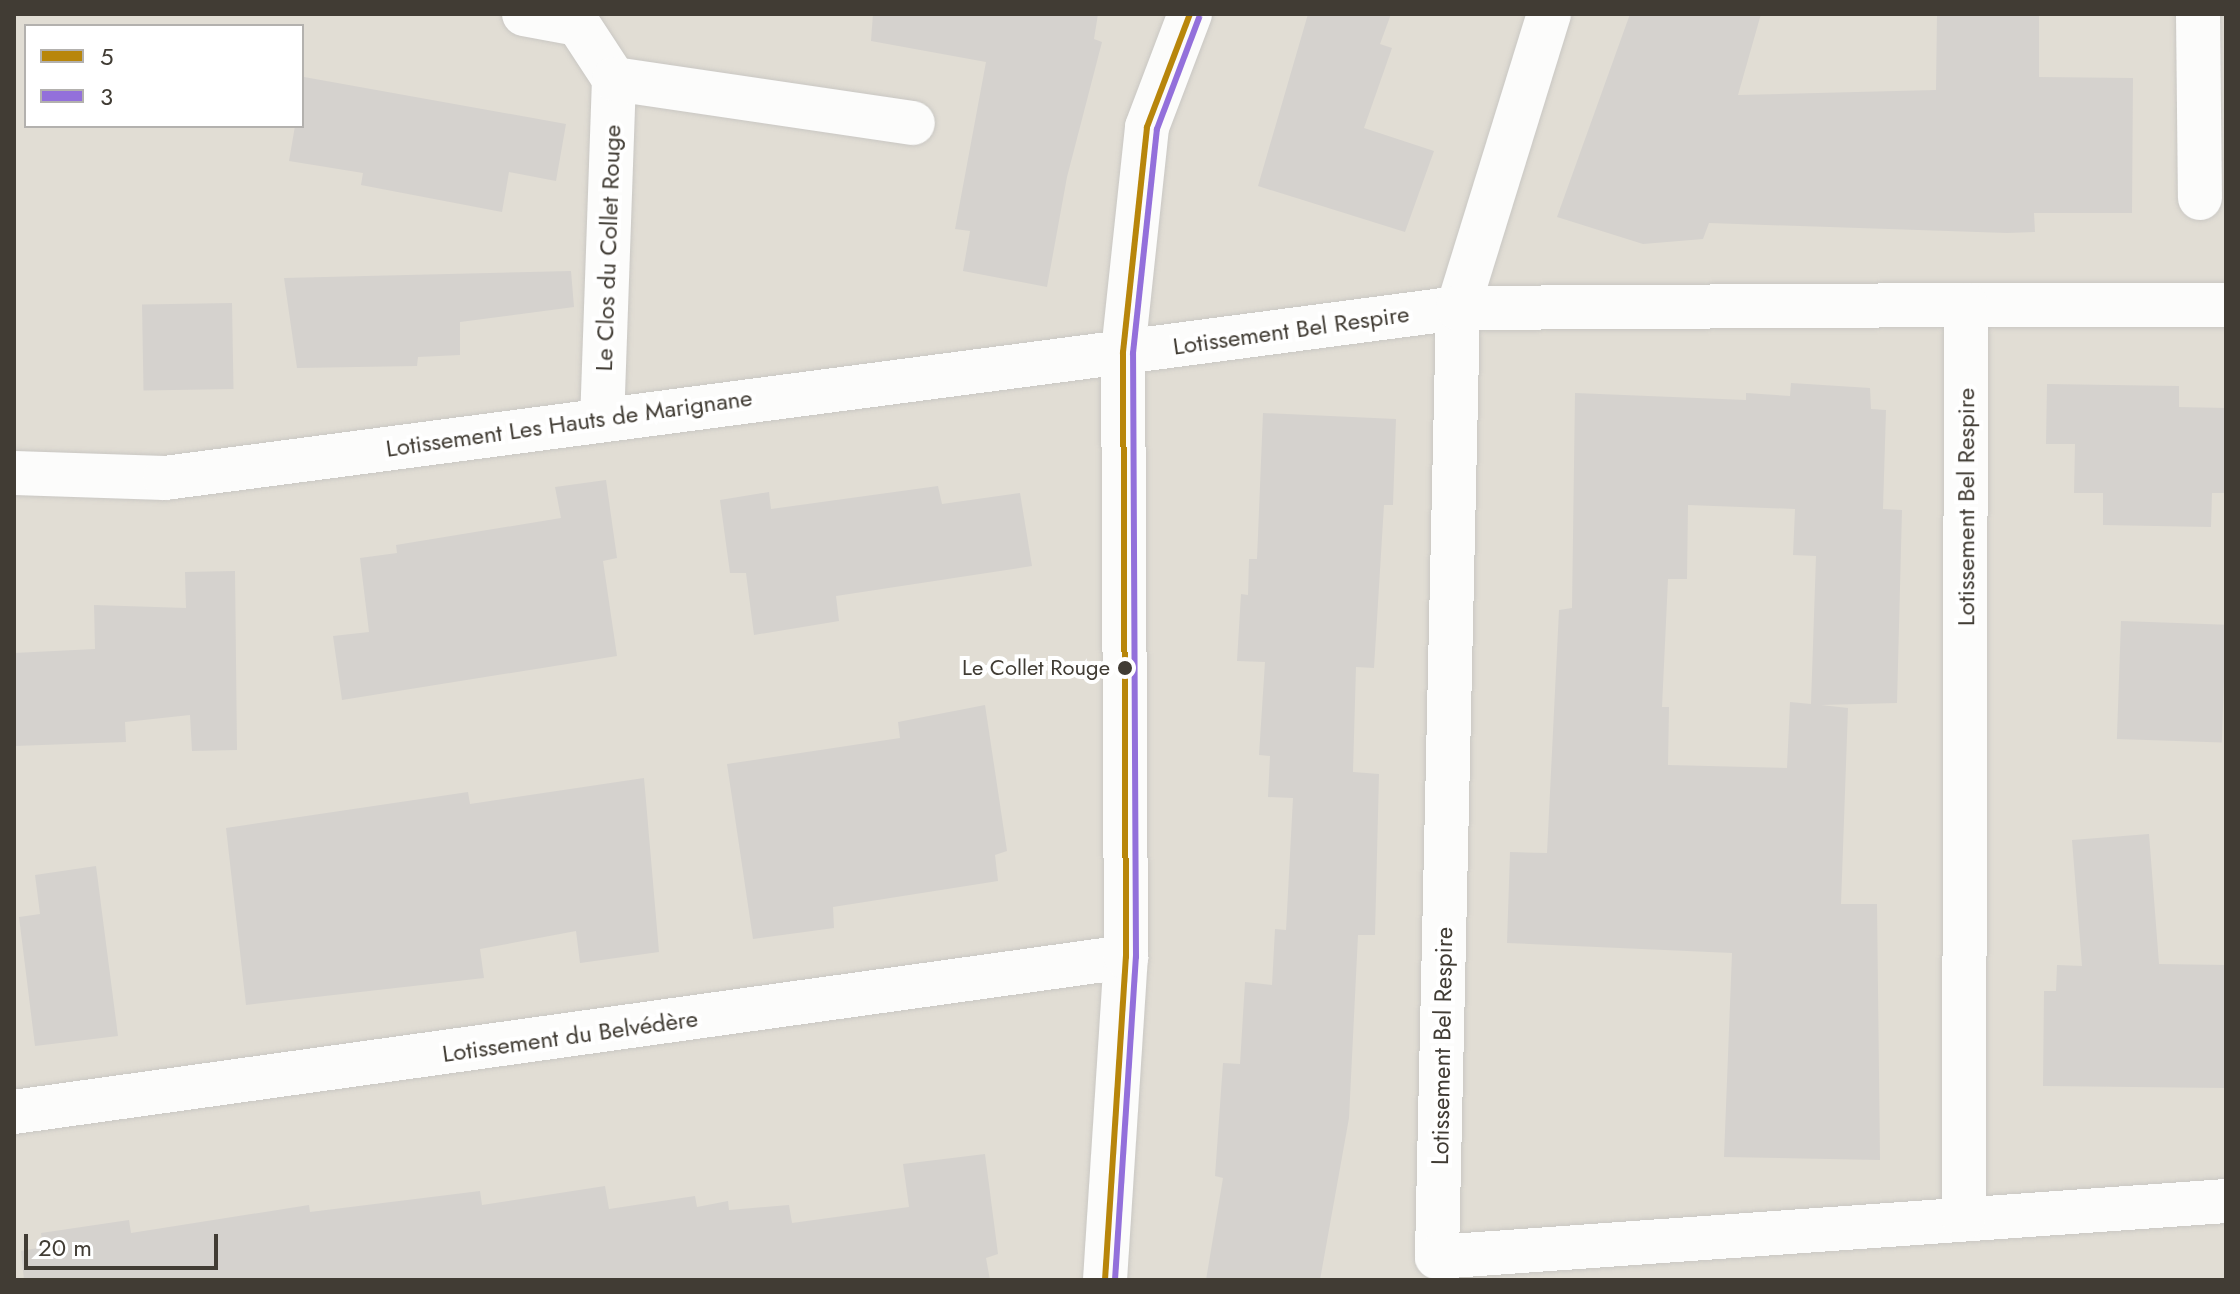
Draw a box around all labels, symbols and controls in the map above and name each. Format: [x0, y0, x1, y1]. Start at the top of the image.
legend [24, 24, 304, 128]
text: 5 [100, 39, 114, 74]
text: 3 [100, 79, 113, 114]
street label: Le Clos du Collet Rouge [589, 124, 627, 372]
street label: Lotissement Bel Respire [1171, 299, 1411, 361]
street label: Lotissement Les Hauts de Marignane [384, 383, 754, 463]
street label: Lotissement Bel Respire [1952, 388, 1980, 626]
place label: Le Collet Rouge [962, 655, 1110, 681]
marker: Le Collet Rouge [1117, 660, 1133, 676]
street label: Lotissement Bel Respire [1426, 927, 1458, 1165]
street label: Lotissement du Belvédère [440, 1004, 700, 1068]
scale bar [28, 1218, 222, 1268]
text: 20 m [38, 1230, 92, 1265]

